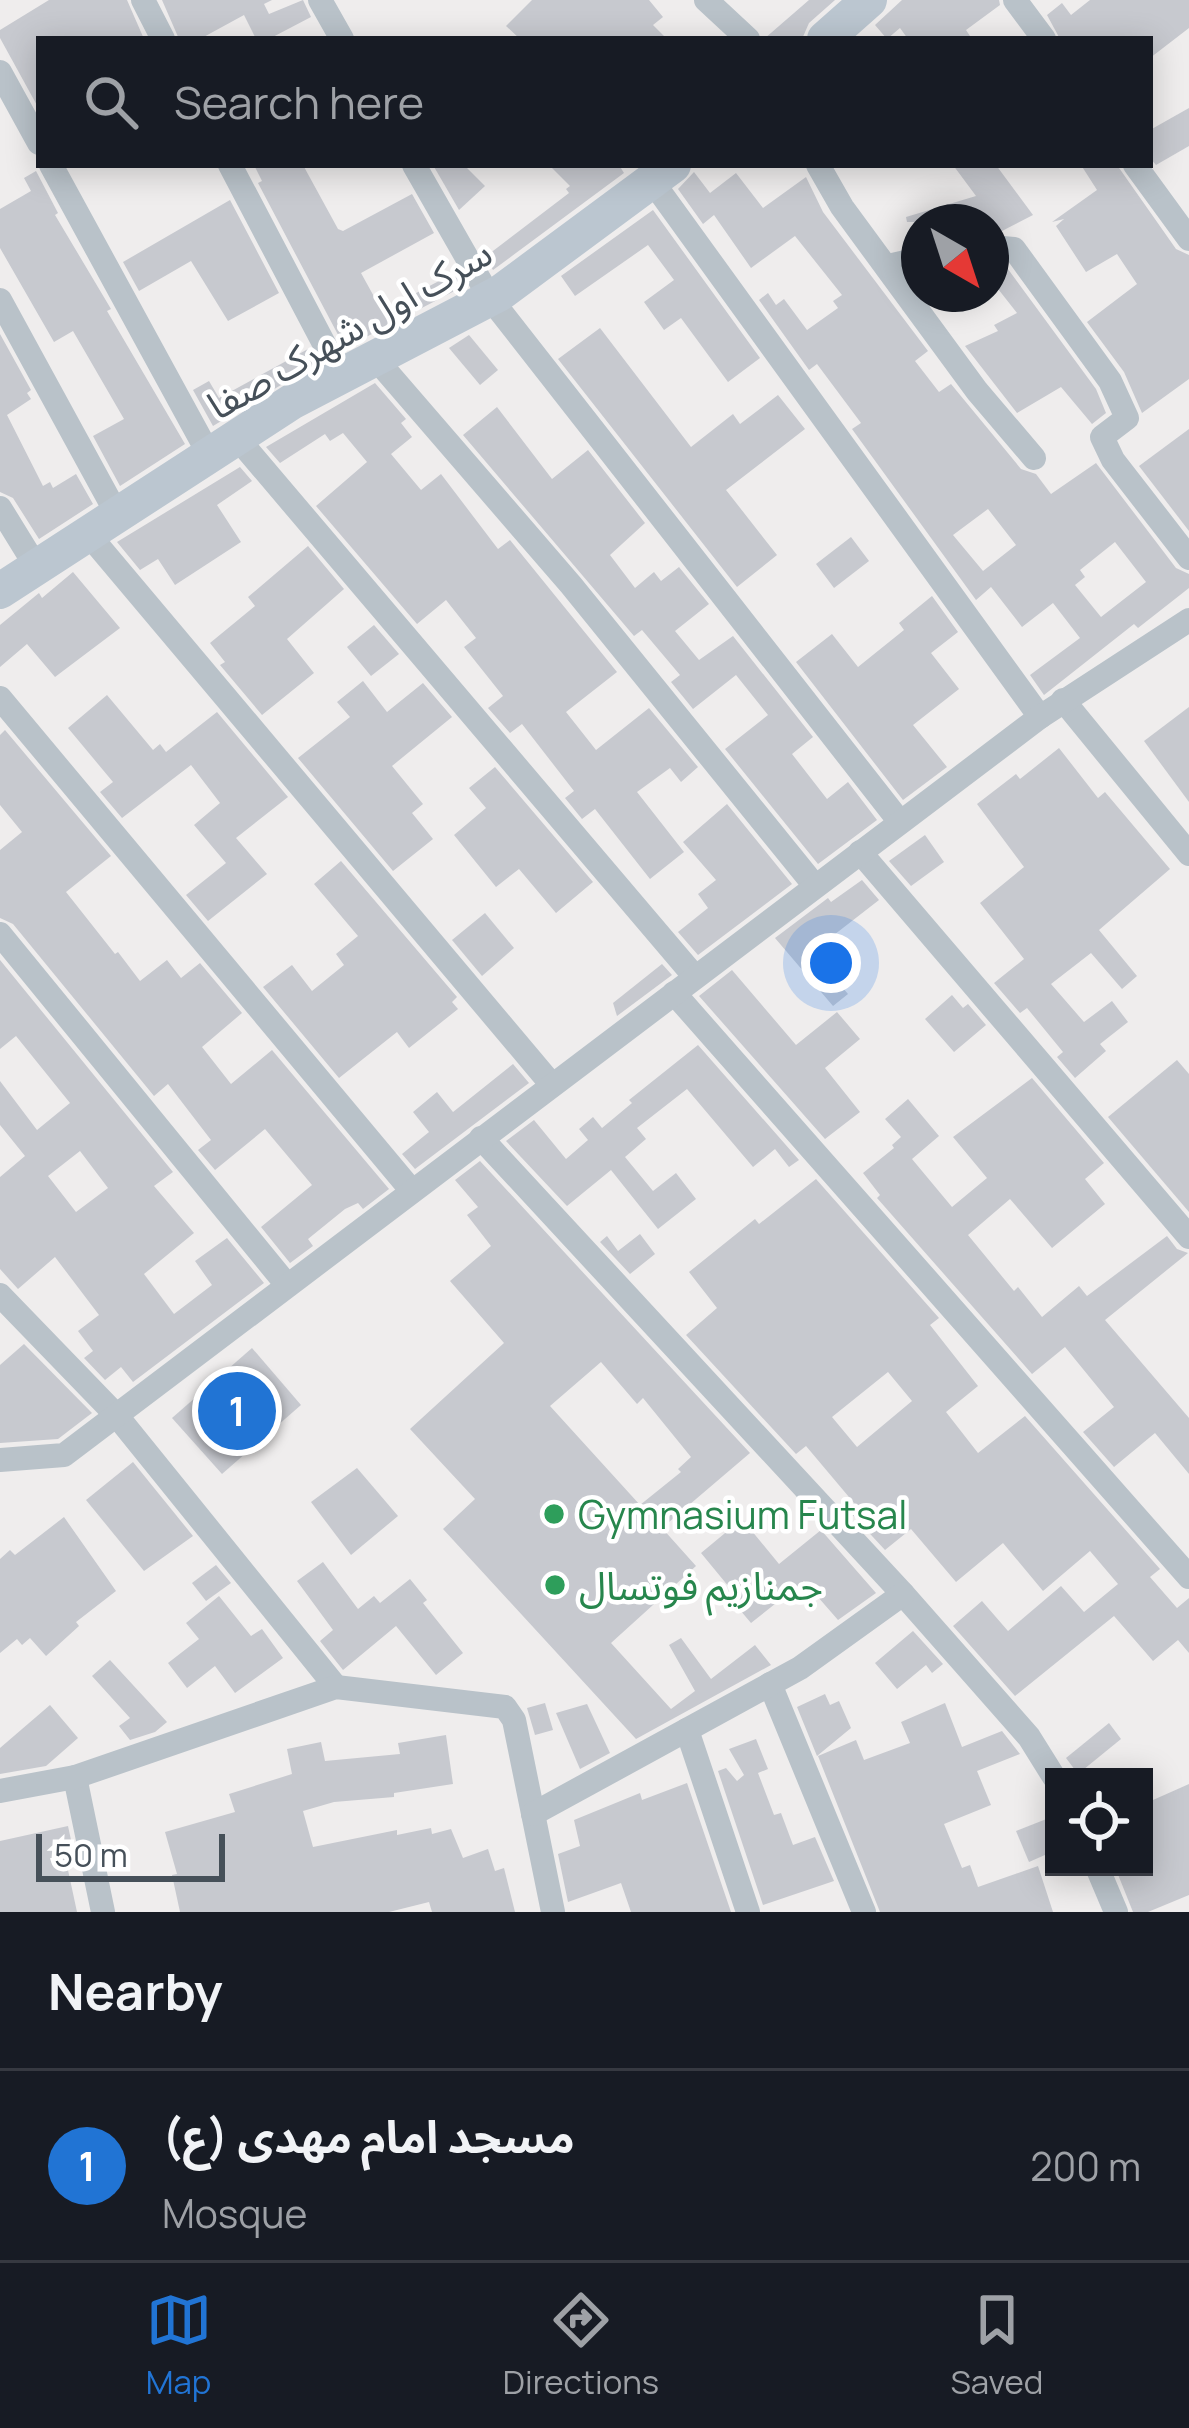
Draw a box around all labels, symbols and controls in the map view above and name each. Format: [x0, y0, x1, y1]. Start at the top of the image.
search box [36, 36, 1153, 168]
icon: search [78, 69, 144, 135]
text: Search here [174, 71, 424, 133]
north arrow [901, 204, 1009, 312]
street label: سرک اول شهرک صفا [197, 225, 501, 431]
your location [801, 933, 861, 993]
pin: 1 [198, 1366, 276, 1456]
place label: Gymnasium Futsal [578, 1487, 907, 1541]
marker: Gymnasium Futsal [541, 1501, 567, 1527]
place label: جمنازیم فوتسال [579, 1558, 823, 1616]
marker: جمنازیم فوتسال [542, 1572, 568, 1598]
map controls [1045, 1768, 1153, 1876]
button: locate [1045, 1768, 1153, 1876]
scale bar [36, 1828, 225, 1881]
text: 50 m [54, 1832, 128, 1877]
text: Nearby [48, 1956, 223, 2025]
text: (مسجد امام مهدی (ع [162, 2105, 575, 2167]
text: 1 [78, 2139, 96, 2193]
text: 200 m [1030, 2139, 1141, 2193]
text: Mosque [162, 2186, 307, 2240]
tab: Map [146, 2287, 212, 2404]
tab: Directions [503, 2287, 659, 2404]
tab: Saved [950, 2287, 1043, 2404]

